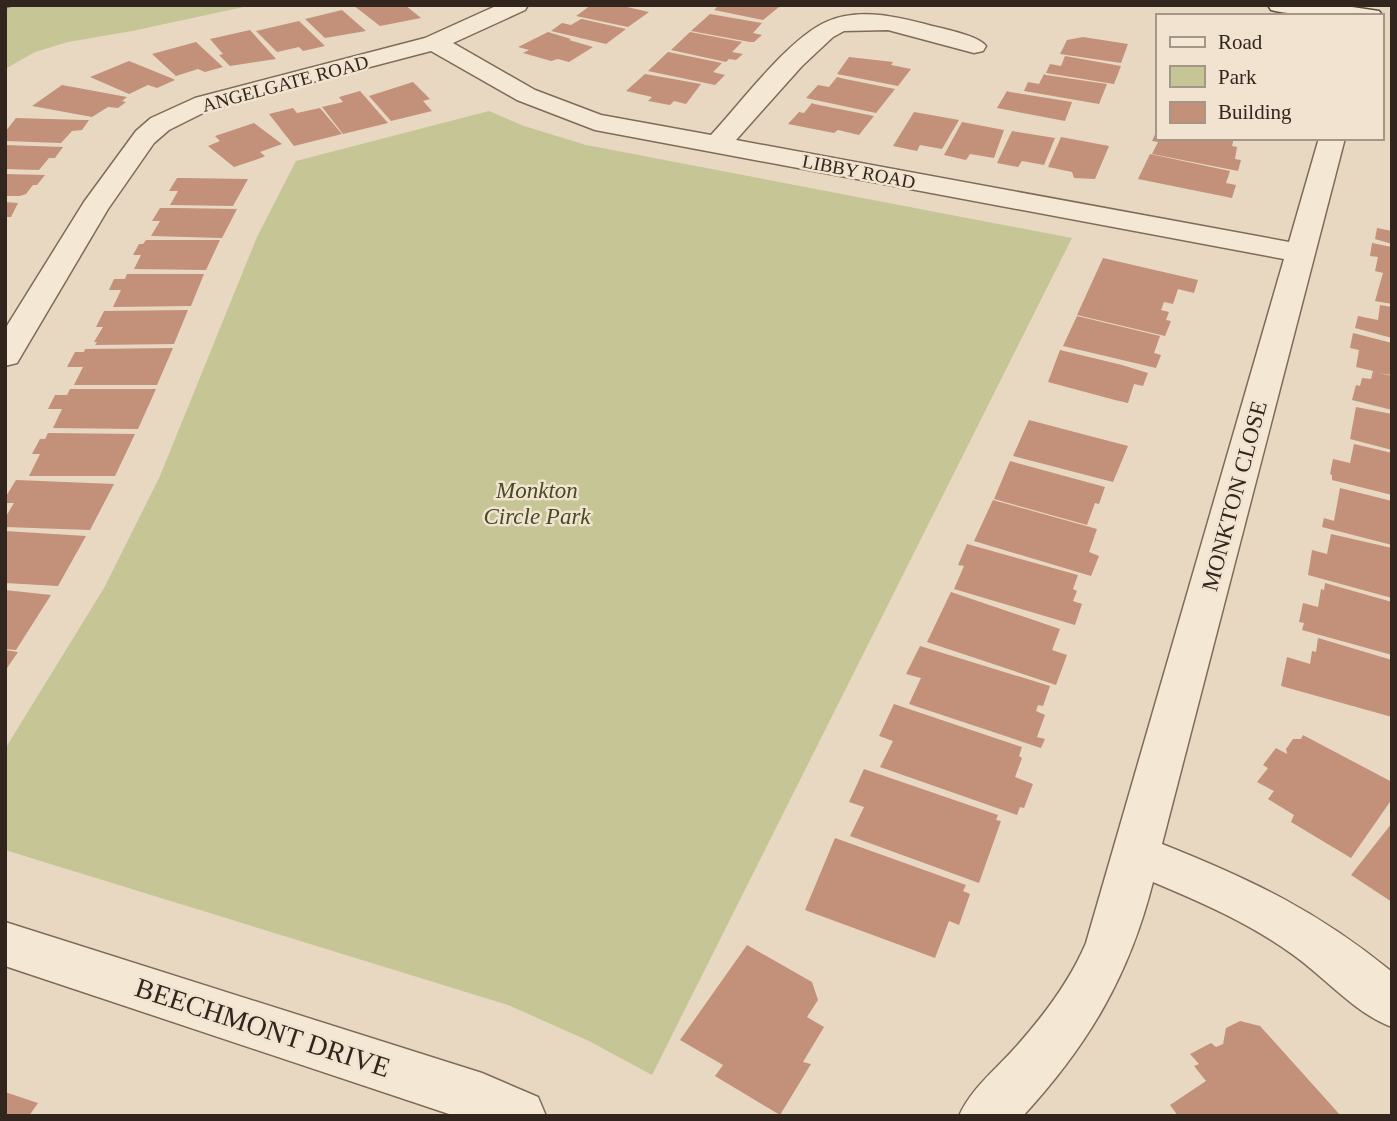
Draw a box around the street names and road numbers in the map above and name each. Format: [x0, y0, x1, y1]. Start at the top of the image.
street label: ANGELGATE ROAD [200, 51, 371, 116]
street label: LIBBY ROAD [801, 150, 917, 193]
street label: MONKTON CLOSE [1197, 398, 1272, 594]
street label: BEECHMONT DRIVE [131, 972, 394, 1083]

